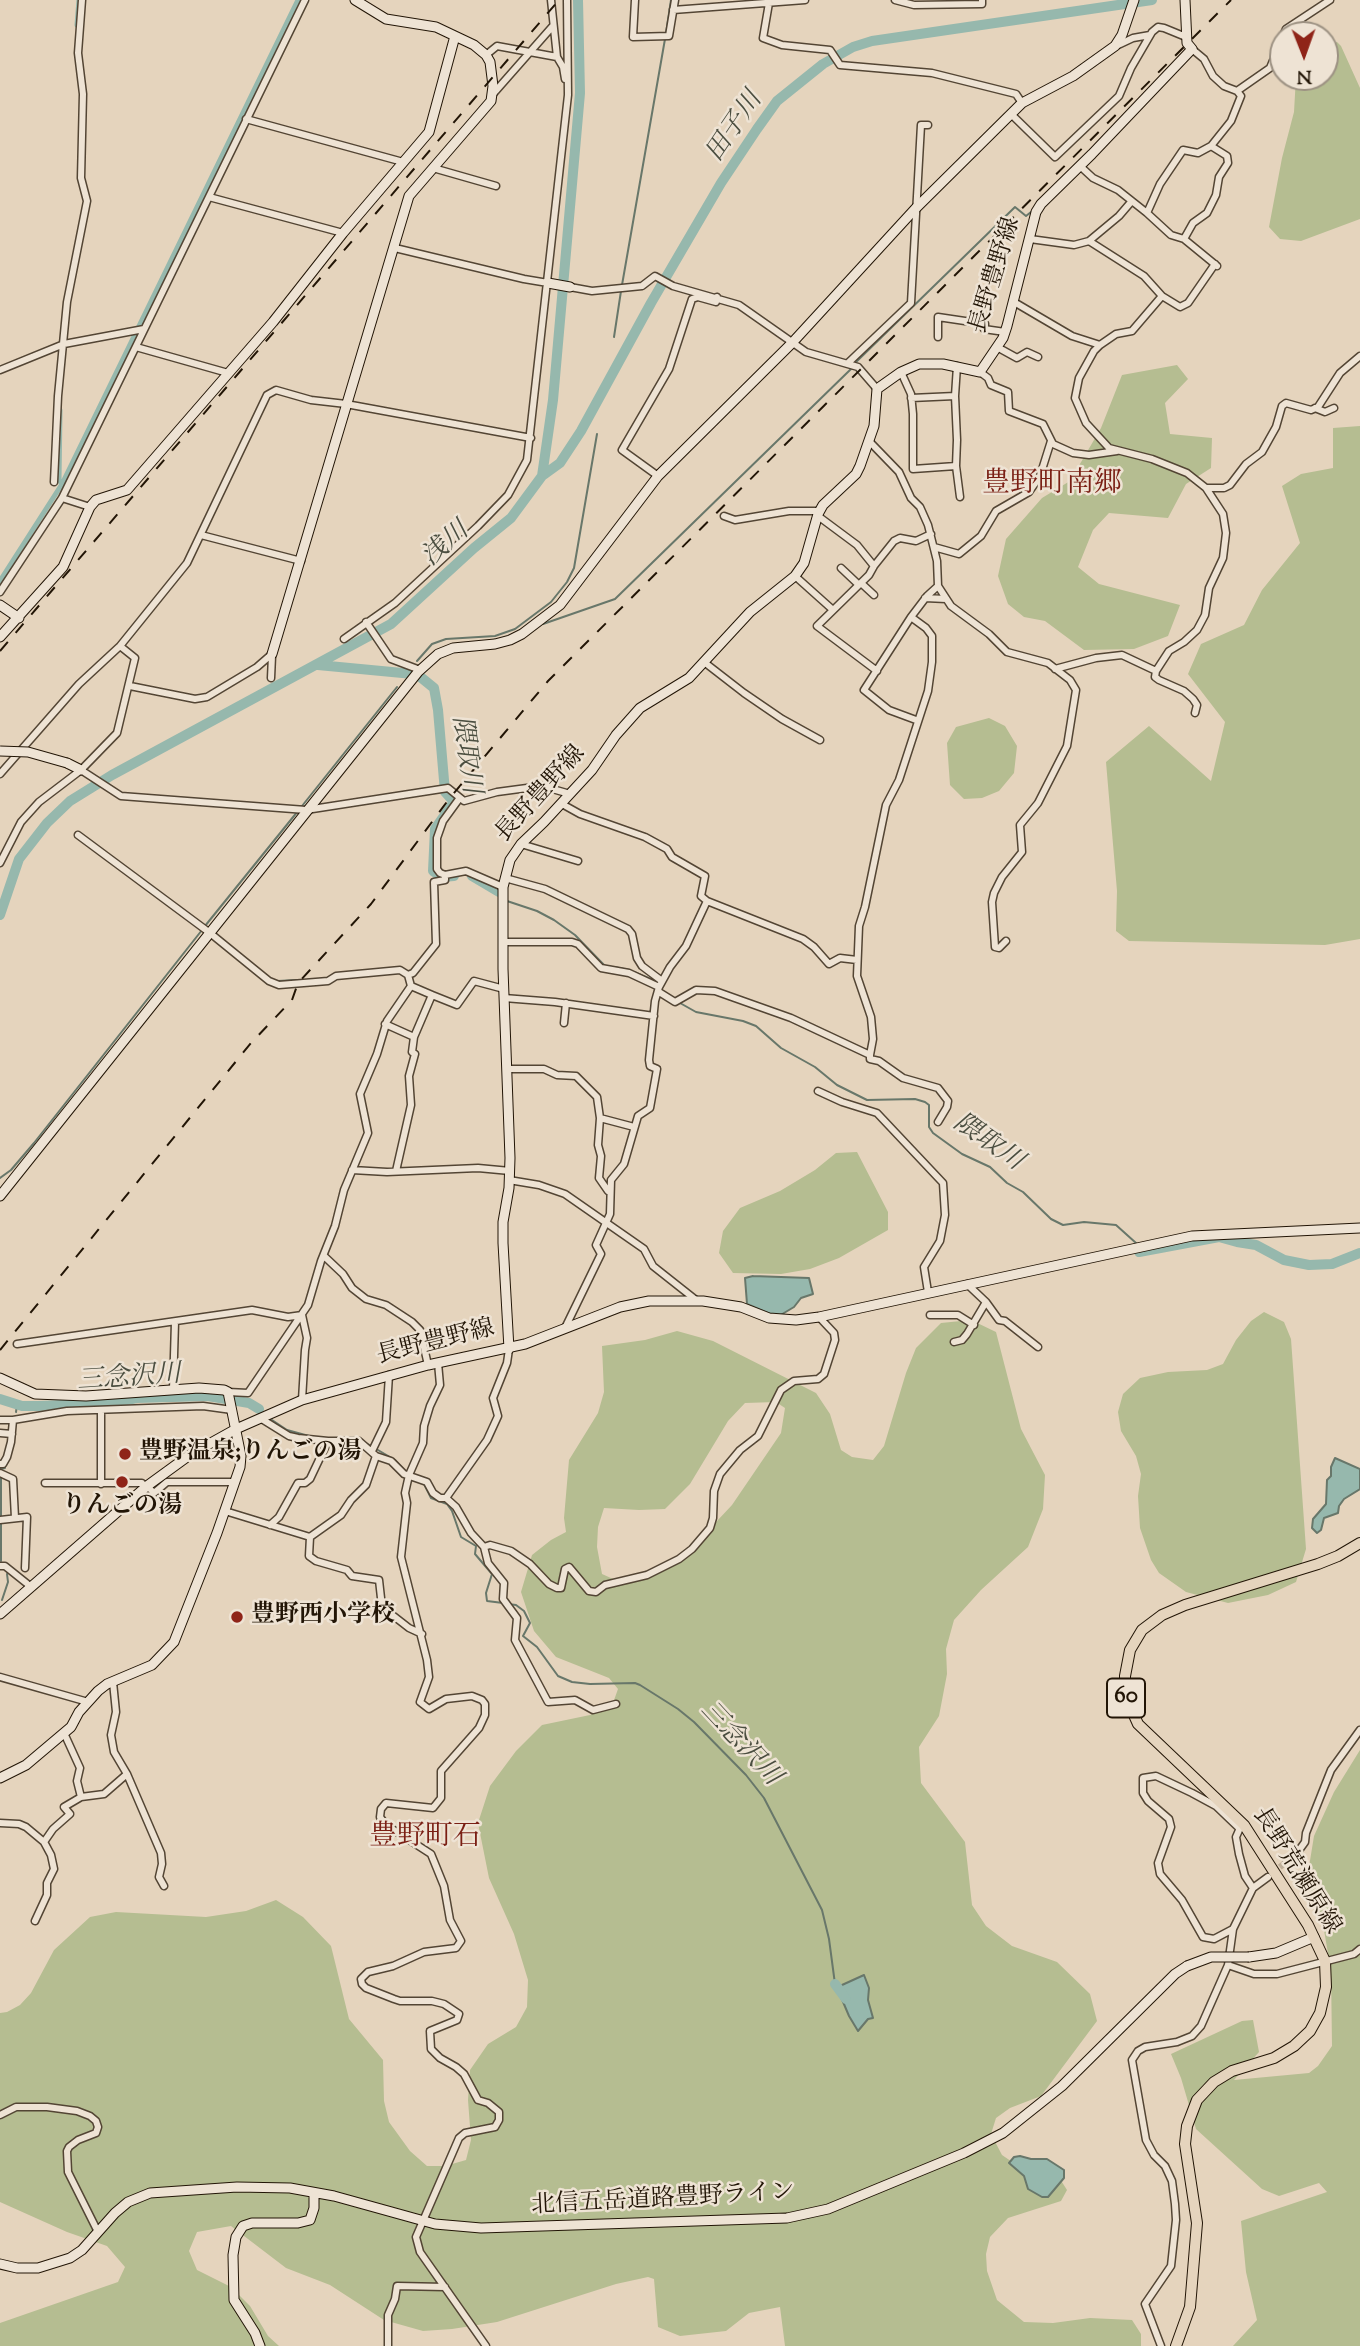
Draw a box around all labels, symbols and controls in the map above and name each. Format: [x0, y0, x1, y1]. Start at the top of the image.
north arrow [1269, 21, 1339, 91]
text: N [1297, 62, 1312, 89]
water label: 田子川 [701, 87, 771, 169]
street label: 長野豊野線 [966, 214, 1028, 338]
district label: 豊野町南郷 [982, 469, 1122, 503]
water label: 浅川 [417, 517, 477, 575]
water label: 隈取川 [443, 714, 485, 796]
street label: 長野豊野線 [491, 741, 593, 849]
water label: 隈取川 [946, 1109, 1028, 1179]
street label: 長野豊野線 [374, 1316, 498, 1372]
water label: 三念沢川 [76, 1361, 182, 1399]
place label: 豊野温泉;りんごの湯 [139, 1440, 361, 1468]
marker: 豊野温泉;りんごの湯 [117, 1446, 133, 1462]
marker: りんごの湯 [114, 1474, 130, 1490]
place label: りんごの湯 [62, 1494, 182, 1522]
place label: 豊野西小学校 [251, 1603, 395, 1631]
marker: 豊野西小学校 [229, 1609, 245, 1625]
road number: 60 [1107, 1679, 1145, 1718]
water label: 三念沢川 [692, 1696, 786, 1794]
street label: 長野荒瀬原線 [1245, 1803, 1345, 1941]
district label: 豊野町石 [369, 1822, 481, 1856]
street label: 北信五岳道路豊野ライン [530, 2180, 796, 2222]

